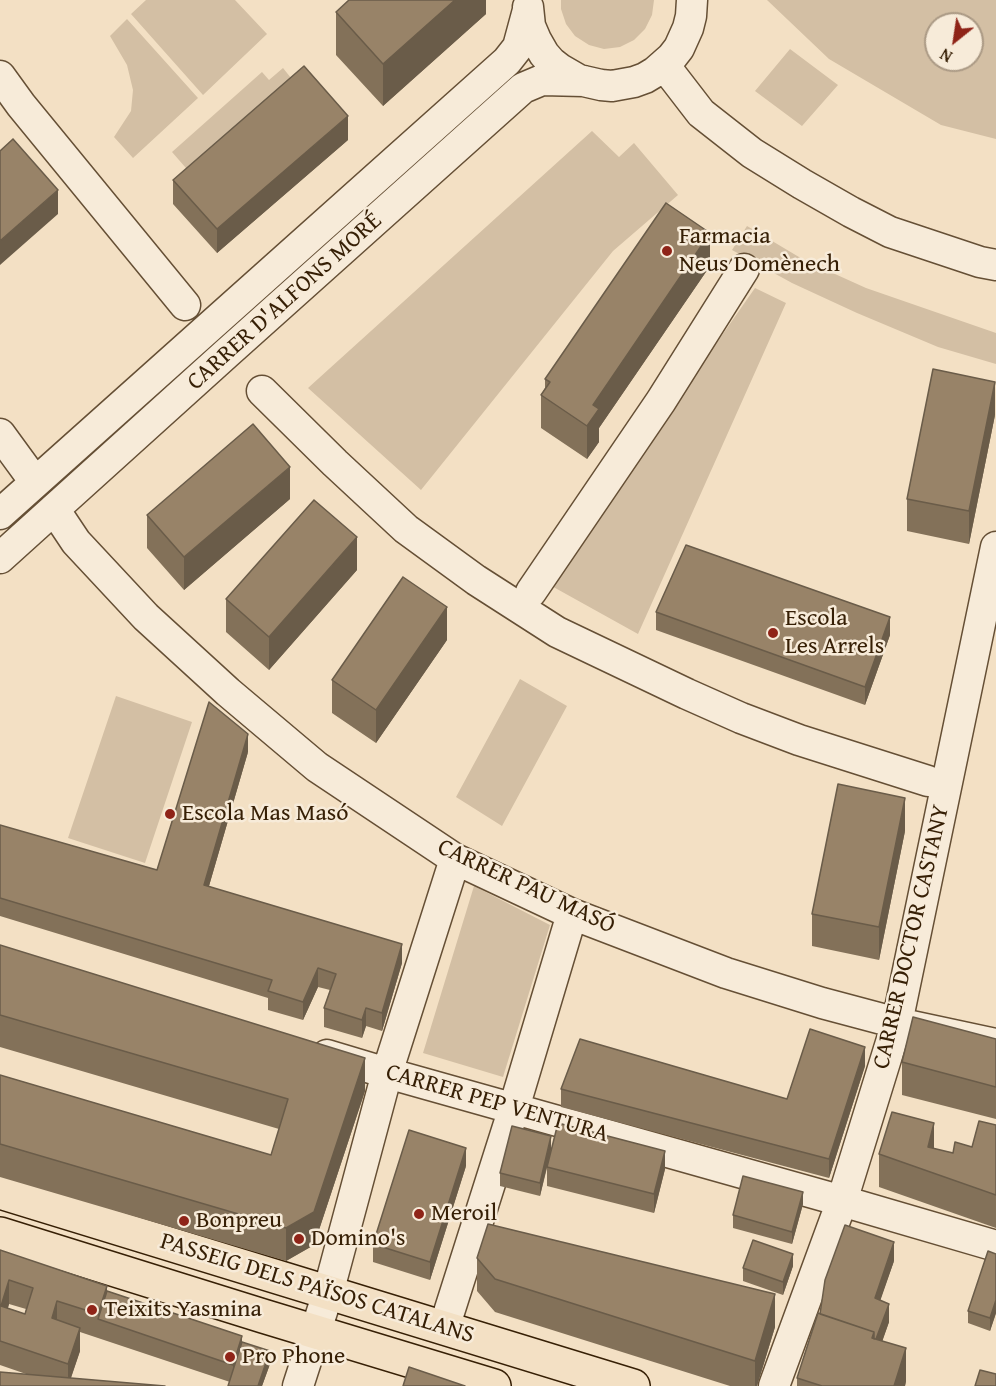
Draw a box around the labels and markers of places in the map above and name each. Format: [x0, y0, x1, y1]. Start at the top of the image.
place label: Farmacia Neus Domènech [679, 223, 840, 279]
marker: Farmacia Neus Domènech [660, 244, 674, 258]
place label: Escola Les Arrels [785, 605, 884, 661]
marker: Escola Les Arrels [766, 626, 780, 640]
place label: Escola Mas Masó [182, 800, 349, 828]
marker: Escola Mas Masó [163, 807, 177, 821]
place label: Meroil [431, 1200, 497, 1228]
place label: Bonpreu [196, 1207, 282, 1235]
marker: Meroil [412, 1207, 426, 1221]
marker: Bonpreu [177, 1214, 191, 1228]
place label: Domino's [311, 1225, 406, 1253]
marker: Domino's [292, 1232, 306, 1246]
place label: Teixits Yasmina [104, 1296, 262, 1324]
marker: Teixits Yasmina [85, 1303, 99, 1317]
place label: Pro Phone [242, 1343, 345, 1371]
marker: Pro Phone [223, 1350, 237, 1364]

